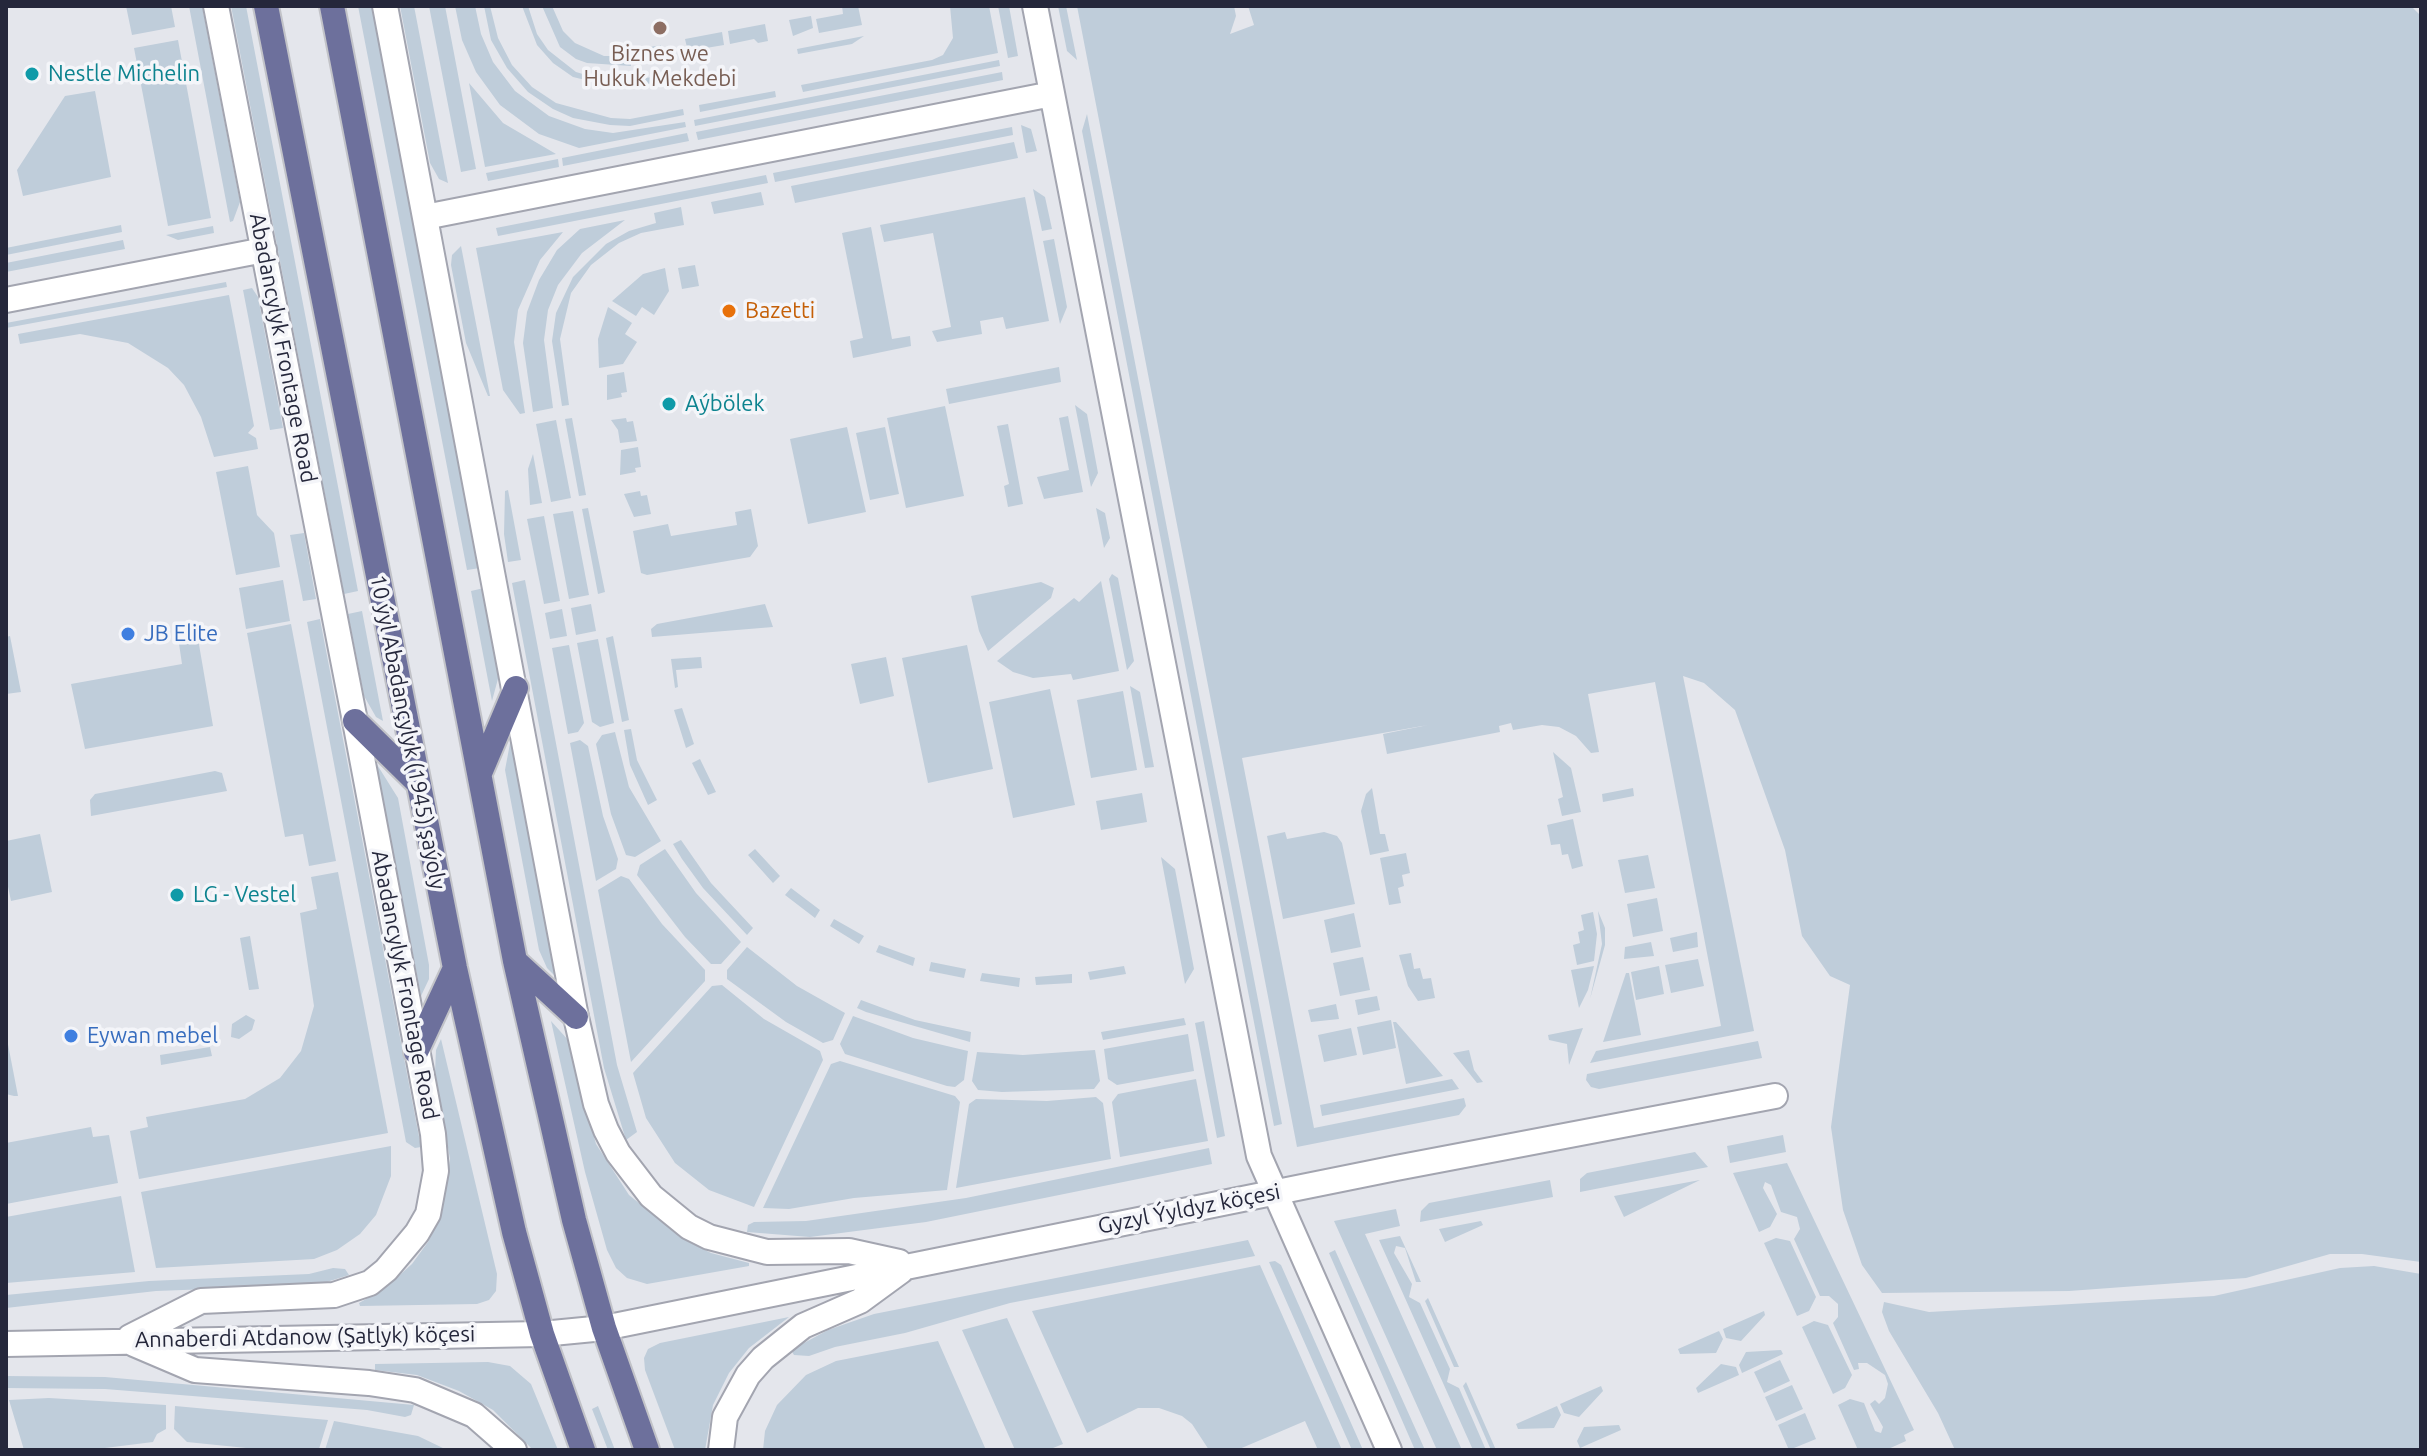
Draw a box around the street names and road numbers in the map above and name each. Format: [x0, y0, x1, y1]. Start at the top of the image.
street label: Abadancylyk Frontage Road [244, 211, 322, 485]
street label: 10 ýyl Abadançylyk (1945) şaýoly [364, 572, 452, 892]
street label: Abadancylyk Frontage Road [366, 848, 444, 1122]
street label: Gyzyl Ýyldyz köçesi [1096, 1178, 1282, 1240]
street label: Annaberdi Atdanow (Şatlyk) köçesi [135, 1321, 475, 1353]

